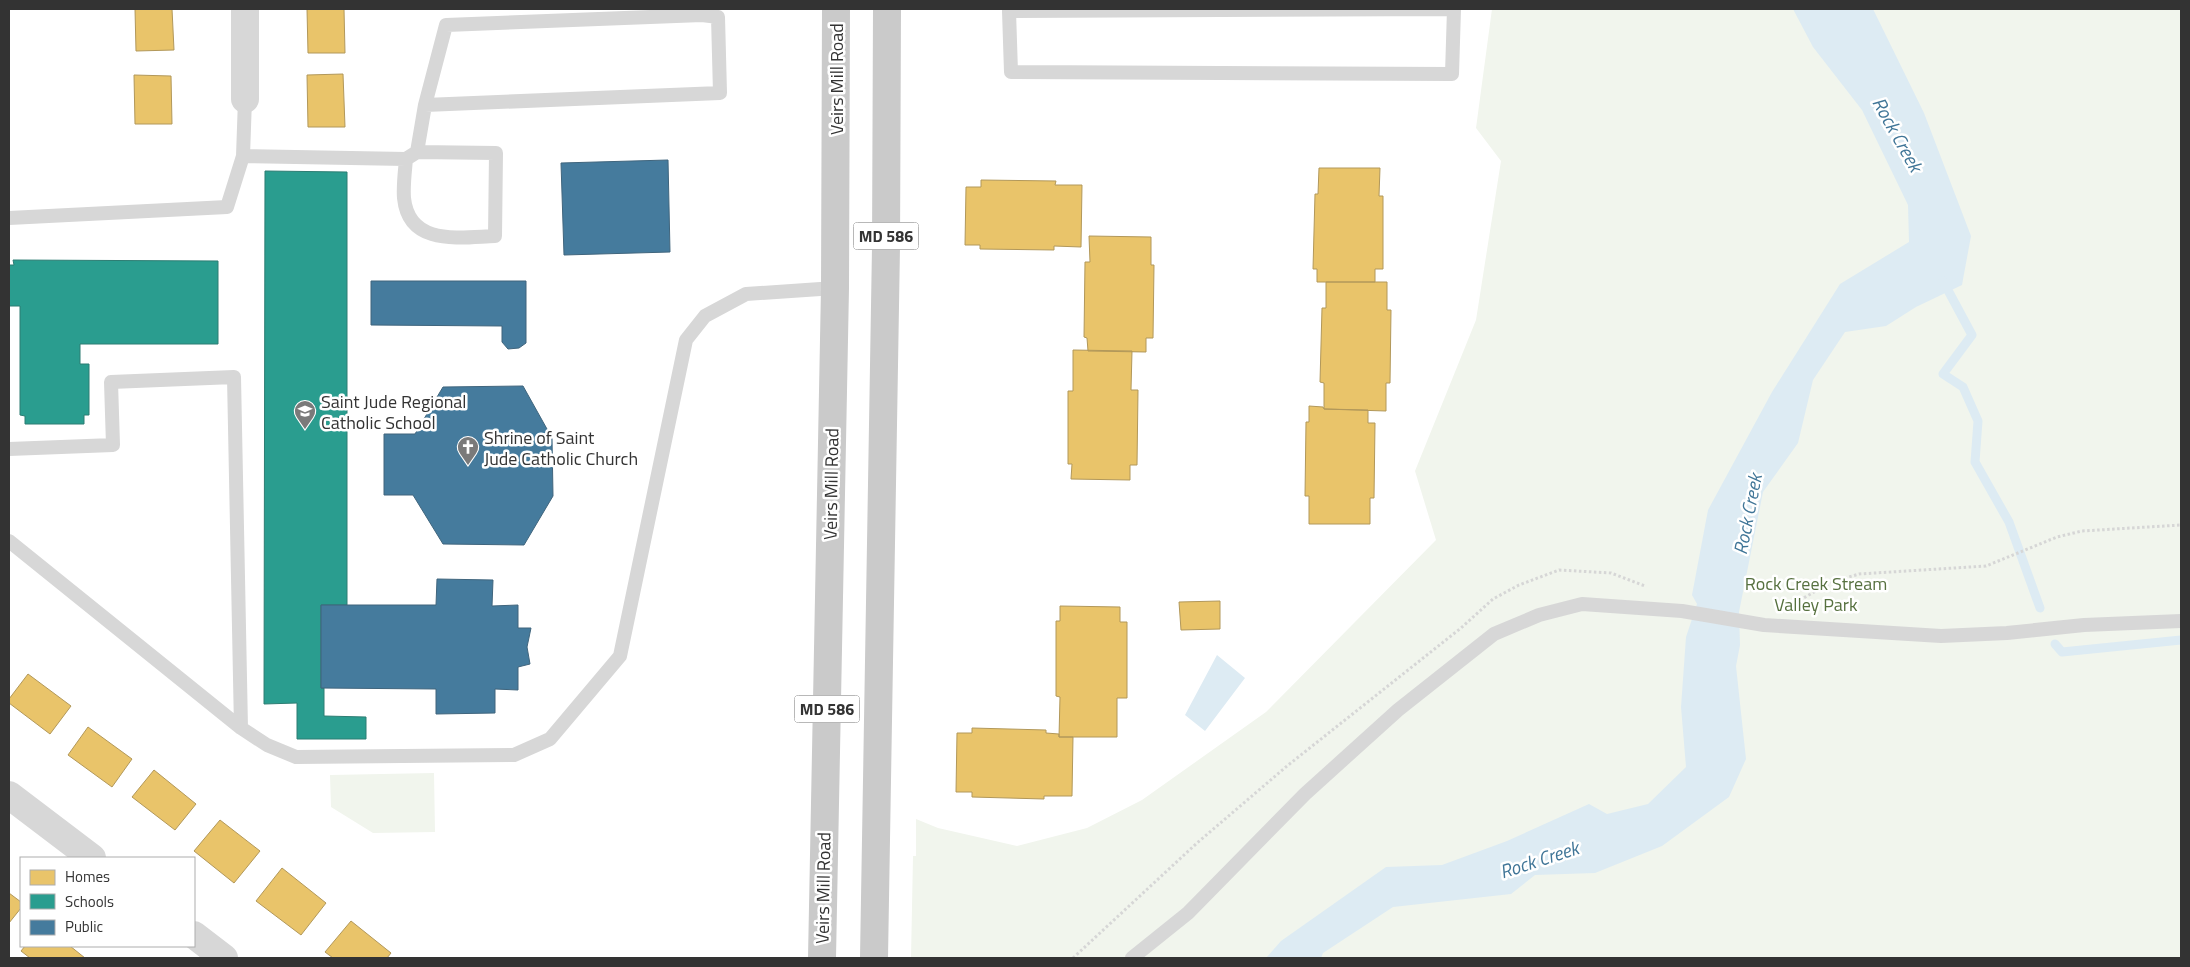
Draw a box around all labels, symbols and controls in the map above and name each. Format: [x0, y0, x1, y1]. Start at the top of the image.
street label: Veirs Mill Road [823, 23, 850, 135]
water label: Rock Creek [1866, 91, 1932, 179]
road number: MD 586 [854, 222, 918, 250]
place label: Saint Jude Regional Catholic School [321, 388, 467, 436]
school or university icon: Saint Jude Regional Catholic School [293, 399, 317, 430]
place label: Shrine of Saint Jude Catholic Church [484, 424, 638, 472]
street label: Veirs Mill Road [817, 428, 845, 540]
church icon: Shrine of Saint Jude Catholic Church [456, 435, 480, 466]
water label: Rock Creek [1725, 469, 1770, 557]
park label: Rock Creek Stream Valley Park [1745, 570, 1887, 618]
road number: MD 586 [794, 696, 860, 722]
street label: Veirs Mill Road [809, 832, 837, 944]
water label: Rock Creek [1496, 832, 1585, 885]
legend [20, 857, 195, 947]
text: Homes [65, 865, 110, 888]
text: Schools [65, 890, 114, 913]
text: Public [65, 915, 103, 938]

